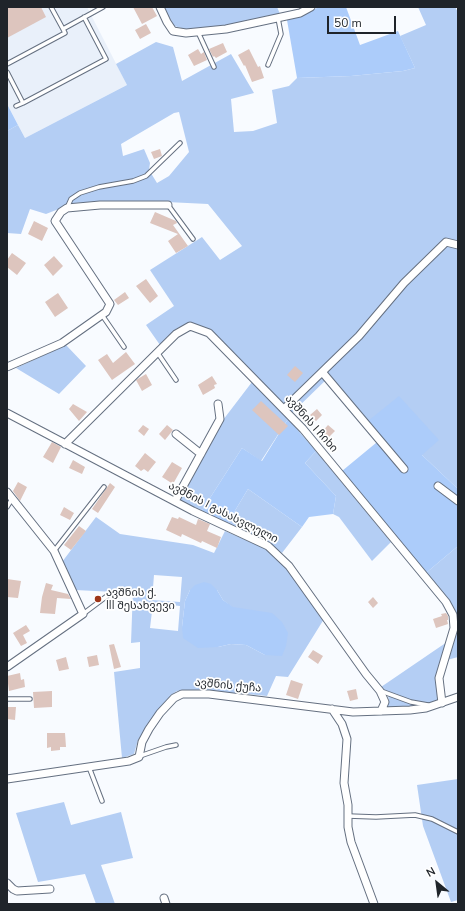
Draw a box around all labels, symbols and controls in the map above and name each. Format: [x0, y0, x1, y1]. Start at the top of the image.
scale bar [329, 8, 398, 34]
text: 50 m [334, 15, 362, 31]
street label: ავშნის I ჩიხი [282, 393, 340, 455]
street label: ავშნის I გასასვლელი [166, 480, 280, 546]
place label: ავშნის ქ. III შესახვევი [106, 586, 175, 612]
marker: ავშნის ქ. III შესახვევი [93, 594, 103, 604]
street label: ავშნის ქუჩა [194, 677, 262, 695]
north arrow [417, 863, 457, 903]
text: N [424, 864, 438, 881]

